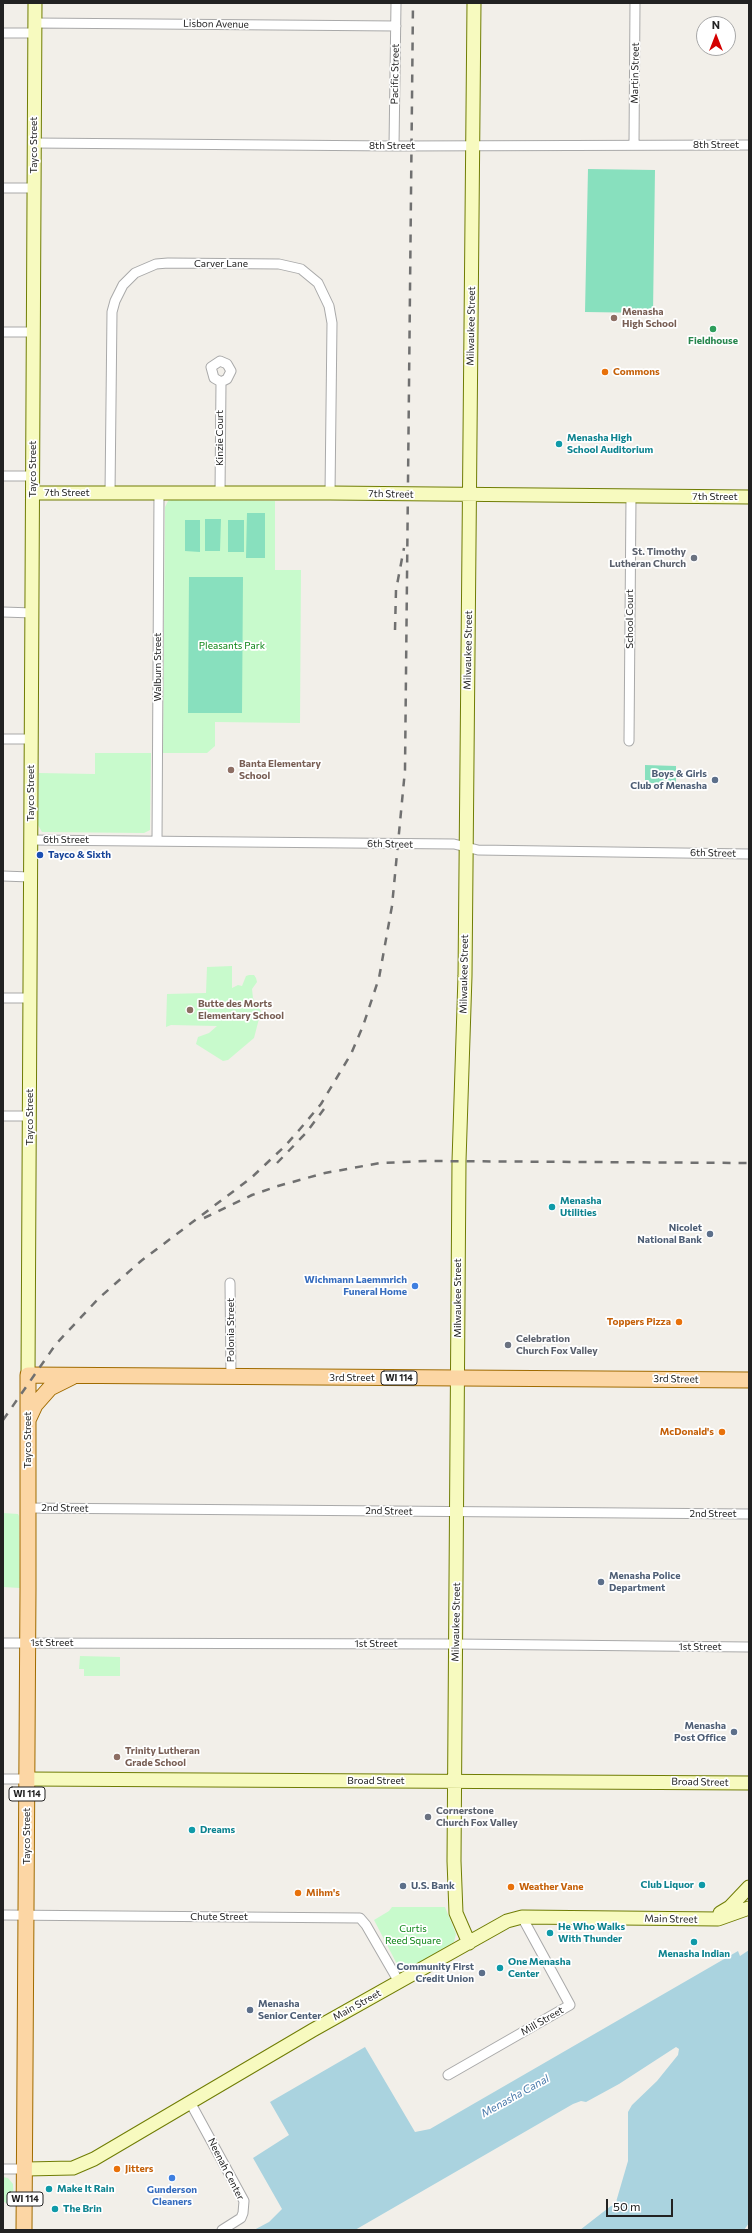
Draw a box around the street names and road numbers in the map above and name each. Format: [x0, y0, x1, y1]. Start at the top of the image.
street label: Lisbon Avenue [183, 17, 249, 31]
street label: Martin Street [628, 42, 642, 104]
street label: Pacific Street [388, 44, 402, 104]
street label: Tayco Street [28, 117, 40, 173]
street label: 8th Street [693, 139, 739, 151]
street label: 8th Street [369, 140, 415, 152]
street label: Carver Lane [194, 258, 248, 270]
street label: Milwaukee Street [464, 286, 478, 366]
street label: Kinzie Court [214, 410, 226, 466]
street label: Tayco Street [27, 441, 39, 497]
street label: 7th Street [44, 487, 90, 499]
street label: 7th Street [368, 488, 414, 500]
street label: 7th Street [692, 491, 738, 503]
street label: School Court [624, 589, 636, 649]
street label: Milwaukee Street [461, 610, 475, 690]
street label: Walburn Street [152, 633, 164, 701]
street label: Tayco Street [25, 765, 37, 821]
street label: 6th Street [43, 834, 89, 846]
street label: 6th Street [367, 838, 413, 850]
street label: 6th Street [690, 847, 736, 859]
street label: Milwaukee Street [457, 934, 471, 1014]
street label: Tayco Street [24, 1089, 36, 1145]
street label: Milwaukee Street [452, 1258, 464, 1338]
street label: Polonia Street [225, 1298, 237, 1362]
road number: WI 114 [381, 1371, 417, 1385]
street label: 3rd Street [329, 1372, 375, 1384]
street label: 3rd Street [653, 1373, 699, 1385]
street label: Tayco Street [22, 1412, 34, 1468]
street label: 2nd Street [41, 1502, 89, 1514]
street label: 2nd Street [365, 1505, 413, 1517]
street label: 2nd Street [689, 1508, 737, 1520]
street label: Milwaukee Street [449, 1582, 463, 1662]
street label: 1st Street [30, 1637, 74, 1649]
street label: 1st Street [354, 1638, 398, 1650]
street label: 1st Street [678, 1641, 722, 1653]
street label: Broad Street [347, 1775, 405, 1787]
street label: Broad Street [671, 1775, 729, 1789]
road number: WI 114 [9, 1787, 45, 1801]
street label: Tayco Street [21, 1808, 33, 1864]
street label: Chute Street [190, 1911, 248, 1923]
street label: Main Street [644, 1913, 698, 1925]
street label: Main Street [331, 1987, 383, 2023]
street label: Mill Street [518, 2004, 566, 2038]
street label: Neenah Center [205, 2136, 247, 2202]
road number: WI 114 [7, 2192, 43, 2206]

